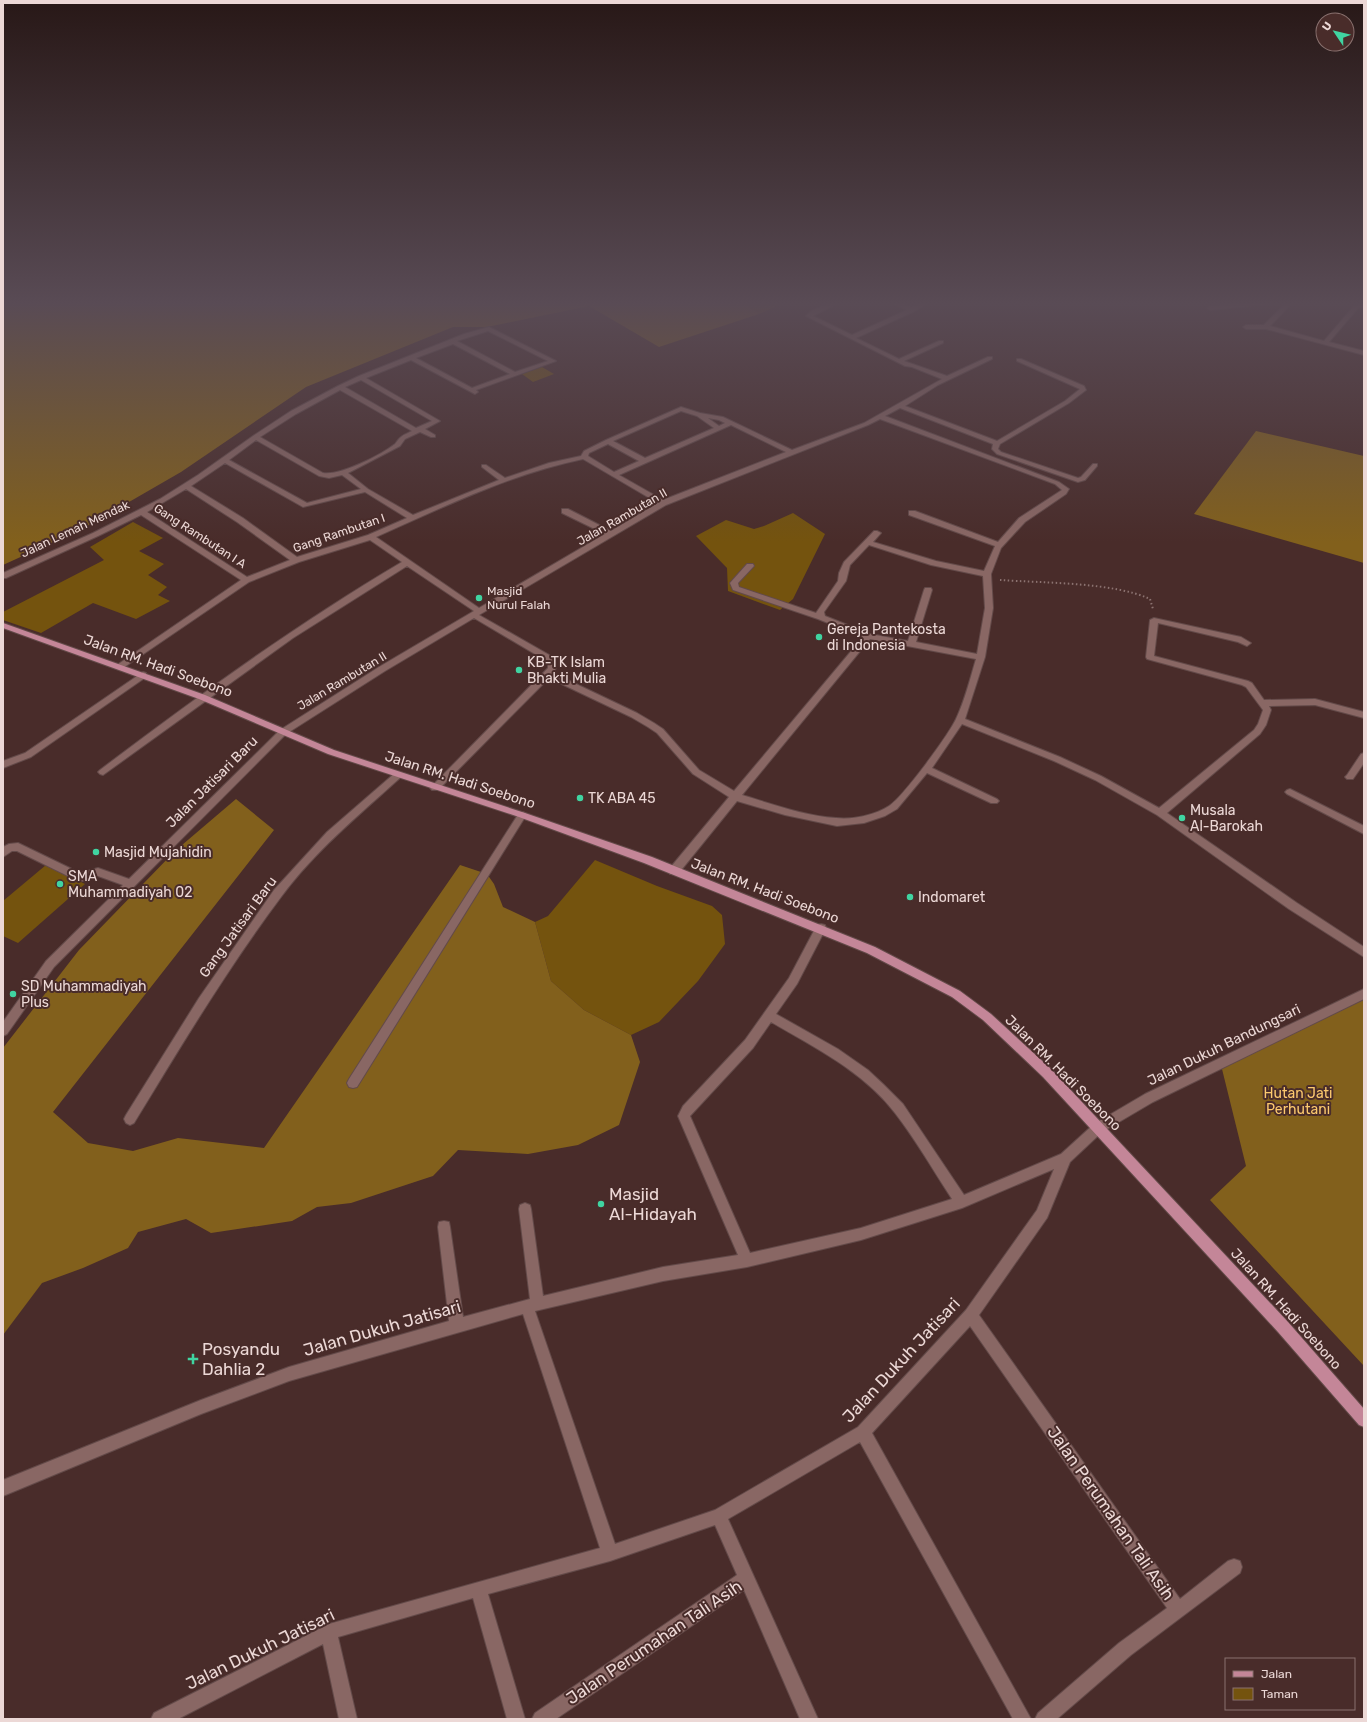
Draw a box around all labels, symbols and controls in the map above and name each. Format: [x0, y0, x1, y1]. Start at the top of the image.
north arrow [1315, 12, 1355, 52]
text: U [1320, 20, 1335, 34]
street label: Jalan Rambutan II [575, 486, 669, 548]
street label: Jalan Lemah Mendak [18, 497, 132, 560]
street label: Gang Rambutan I A [151, 501, 249, 571]
street label: Gang Rambutan I [291, 511, 387, 555]
place label: Masjid Nurul Falah [487, 584, 550, 612]
marker: Masjid Nurul Falah [474, 593, 484, 603]
place label: Gereja Pantekosta di Indonesia [827, 621, 946, 654]
street label: Jalan RM. Hadi Soebono [81, 631, 235, 701]
marker: Gereja Pantekosta di Indonesia [814, 632, 824, 642]
street label: Jalan Rambutan II [295, 649, 389, 713]
place label: KB-TK Islam Bhakti Mulia [527, 654, 606, 687]
marker: KB-TK Islam Bhakti Mulia [514, 665, 524, 675]
street label: Jalan Jatisari Baru [163, 733, 261, 831]
street label: Jalan RM. Hadi Soebono [383, 748, 537, 812]
place label: TK ABA 45 [588, 790, 656, 807]
marker: TK ABA 45 [575, 793, 585, 803]
place label: Musala Al-Barokah [1190, 802, 1263, 835]
marker: Musala Al-Barokah [1177, 813, 1187, 823]
place label: Masjid Mujahidin [104, 844, 212, 861]
marker: Masjid Mujahidin [91, 847, 101, 857]
street label: Jalan RM. Hadi Soebono [689, 855, 841, 927]
place label: SMA Muhammadiyah 02 [68, 868, 192, 901]
street label: Gang Jatisari Baru [196, 873, 280, 981]
marker: SMA Muhammadiyah 02 [55, 879, 65, 889]
place label: Indomaret [918, 889, 986, 906]
marker: Indomaret [905, 892, 915, 902]
place label: SD Muhammadiyah Plus [21, 978, 147, 1011]
marker: SD Muhammadiyah Plus [8, 989, 18, 999]
street label: Jalan Dukuh Bandungsari [1145, 1001, 1303, 1089]
street label: Jalan RM. Hadi Soebono [1001, 1011, 1125, 1135]
park label: Hutan Jati Perhutani [1264, 1085, 1332, 1118]
place label: Masjid Al-Hidayah [609, 1184, 697, 1224]
marker: Masjid Al-Hidayah [596, 1199, 606, 1209]
street label: Jalan RM. Hadi Soebono [1227, 1245, 1345, 1373]
street label: Jalan Dukuh Jatisari [838, 1294, 964, 1426]
street label: Jalan Dukuh Jatisari [301, 1296, 463, 1360]
place label: Posyandu Dahlia 2 [202, 1339, 280, 1379]
marker: Posyandu Dahlia 2 [187, 1353, 199, 1365]
street label: Jalan Perumahan Tali Asih [1043, 1422, 1179, 1604]
street label: Jalan Perumahan Tali Asih [562, 1576, 746, 1708]
street label: Jalan Dukuh Jatisari [182, 1604, 338, 1694]
legend [1225, 1658, 1355, 1710]
text: Jalan [1261, 1667, 1292, 1681]
text: Taman [1261, 1687, 1298, 1701]

